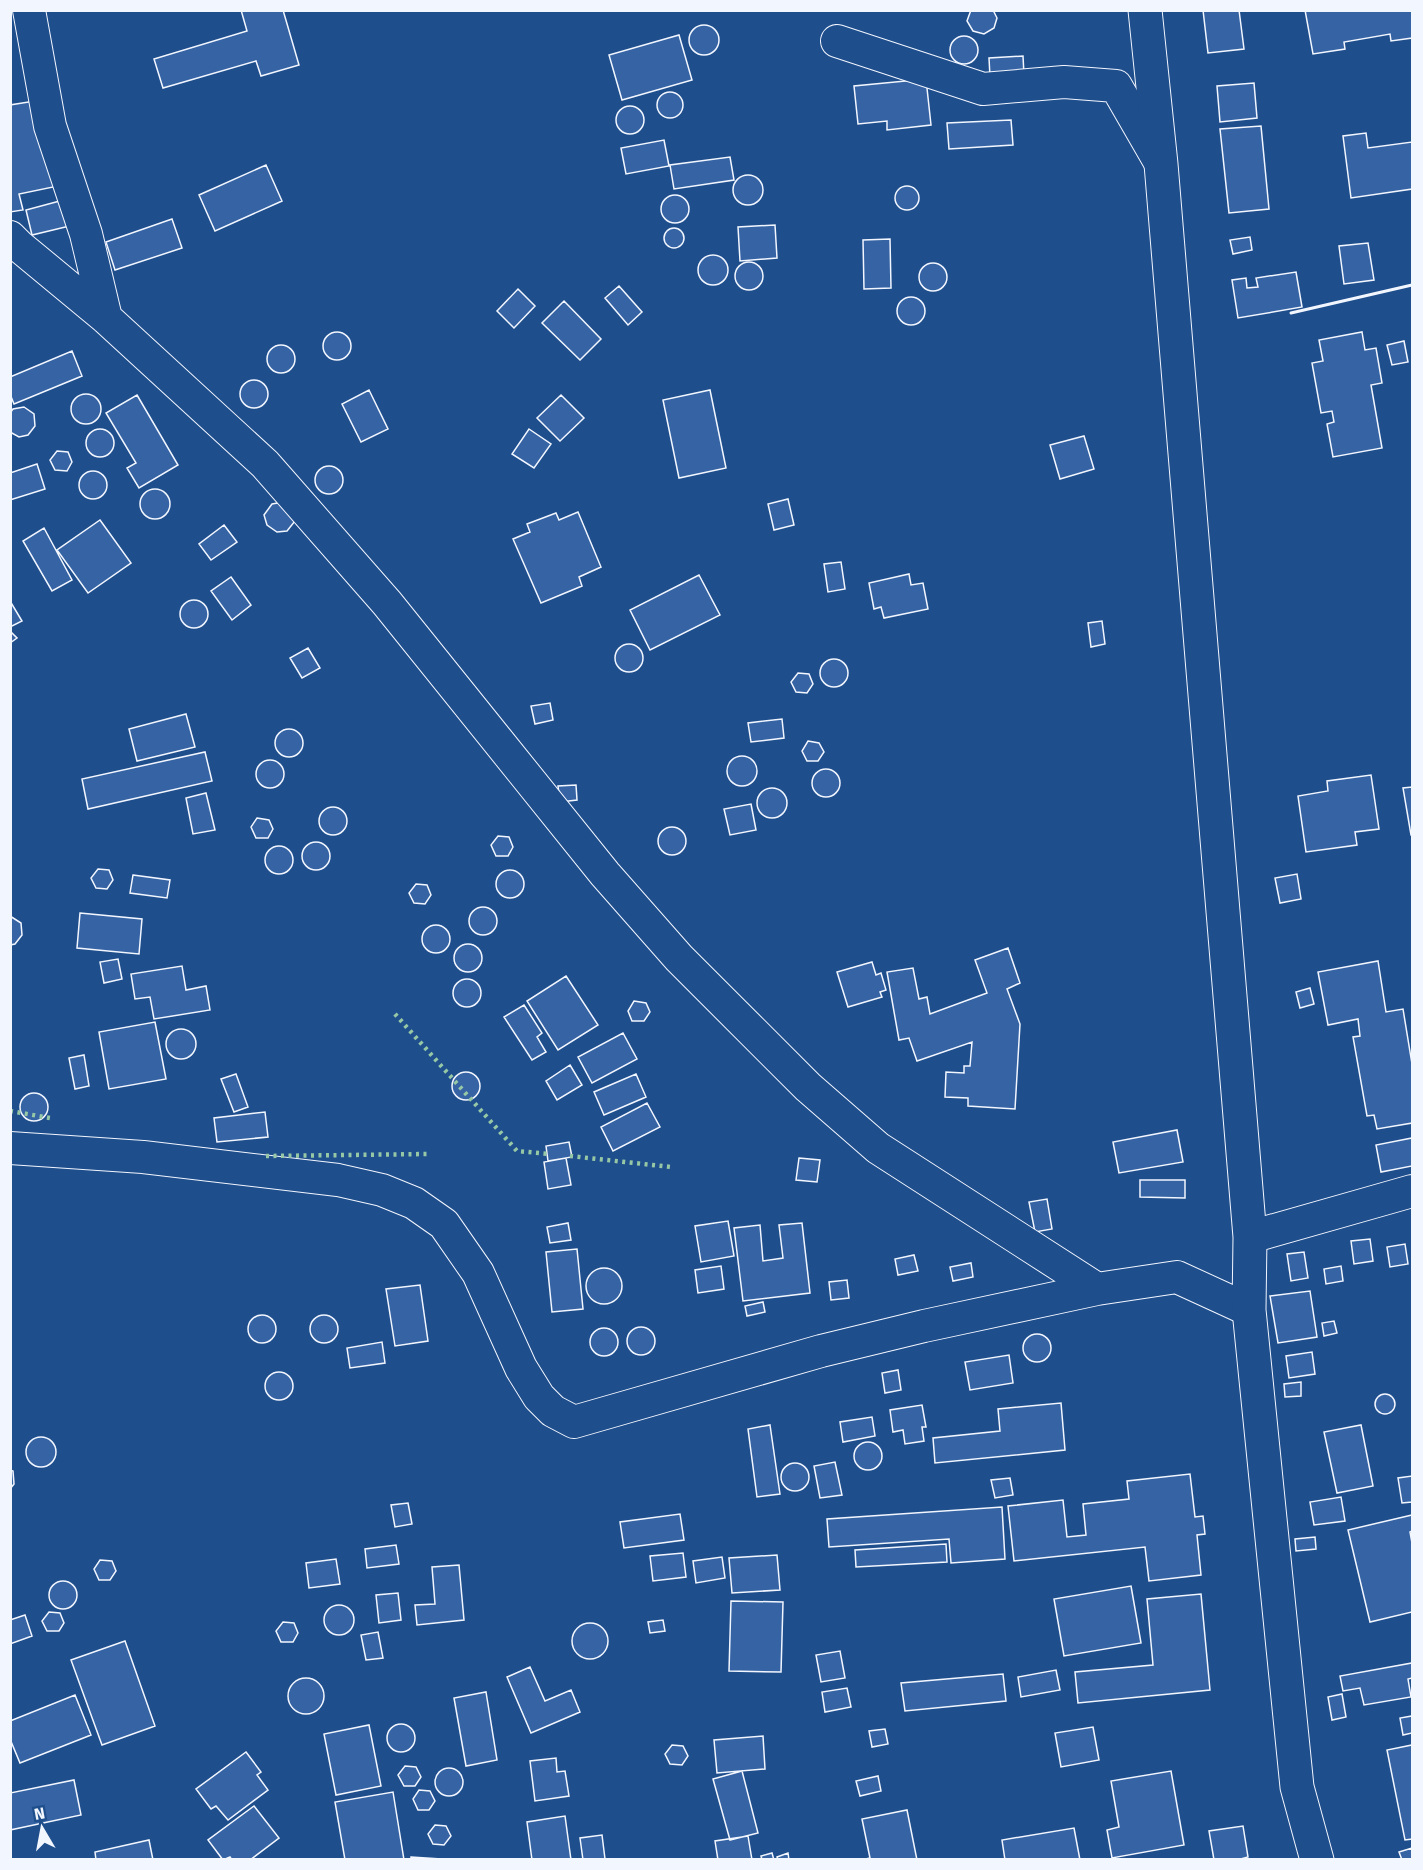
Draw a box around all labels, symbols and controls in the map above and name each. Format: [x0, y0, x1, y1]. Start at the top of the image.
north arrow [12, 1798, 72, 1858]
text: N [33, 1803, 46, 1824]

